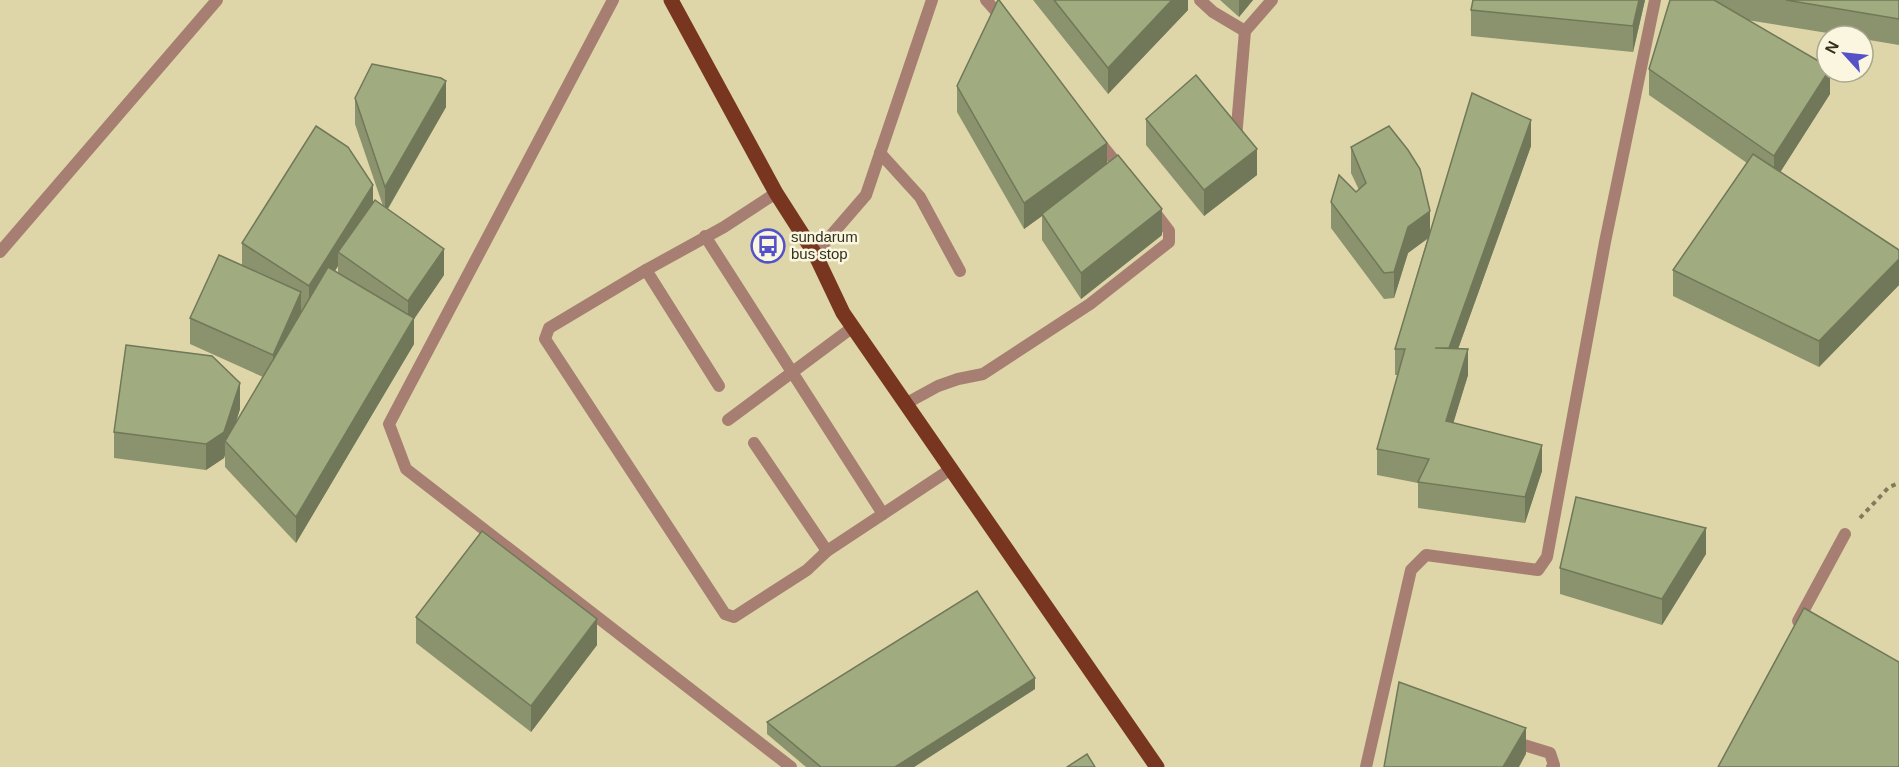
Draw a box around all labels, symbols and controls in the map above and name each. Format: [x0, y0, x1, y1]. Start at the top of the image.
north arrow [1815, 24, 1875, 84]
text: N [1822, 38, 1842, 56]
bus stop icon: sundarum bus stop [750, 228, 786, 264]
place label: sundarum bus stop [791, 228, 858, 262]

